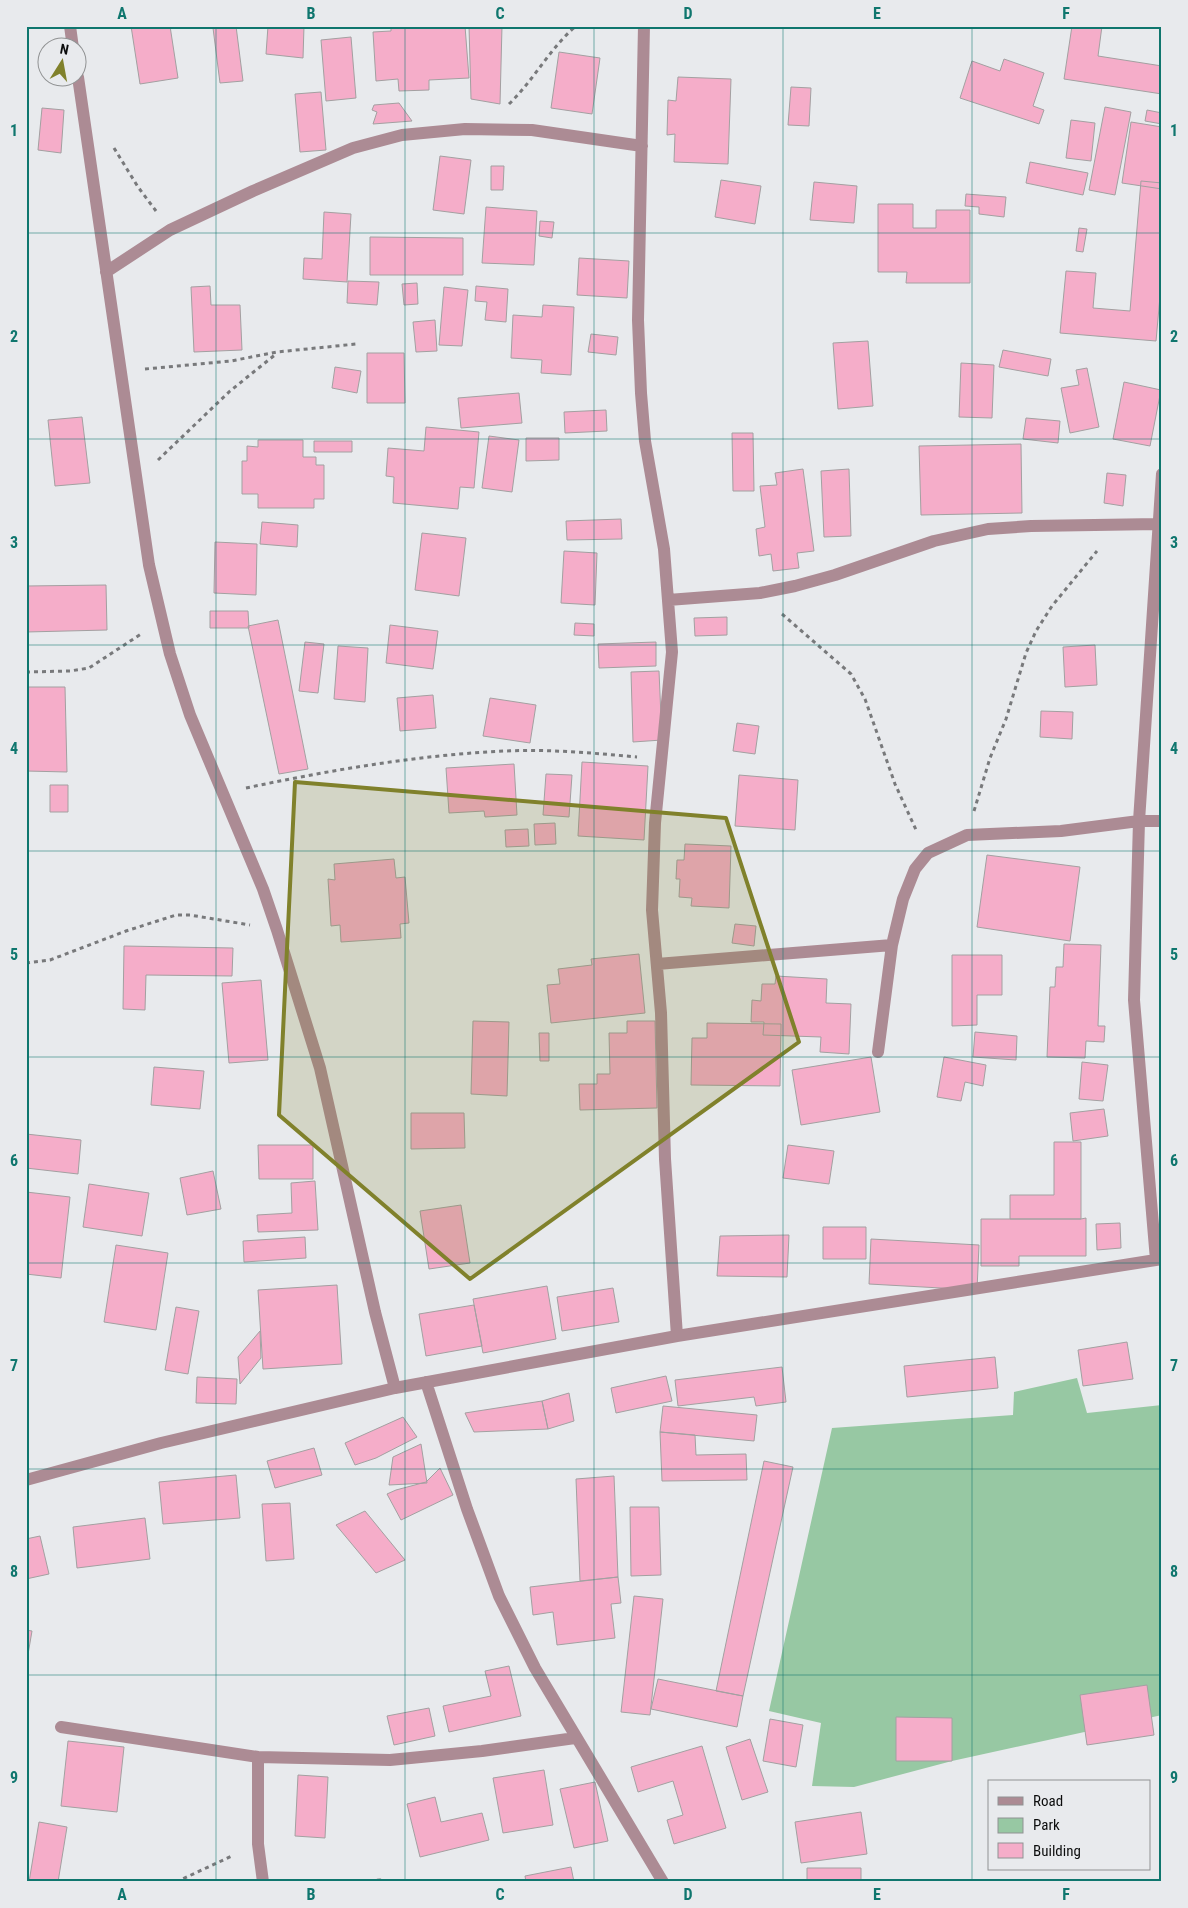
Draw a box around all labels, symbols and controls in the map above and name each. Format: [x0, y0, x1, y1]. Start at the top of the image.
text: A [117, 4, 127, 23]
text: B [307, 4, 316, 23]
text: C [495, 4, 505, 23]
text: D [683, 4, 693, 23]
text: E [873, 4, 881, 23]
text: F [1062, 4, 1070, 23]
north arrow [38, 38, 88, 88]
text: N [59, 41, 70, 58]
text: 1 [10, 121, 18, 140]
text: 1 [1170, 121, 1178, 140]
text: 2 [10, 327, 18, 346]
text: 2 [1170, 327, 1178, 346]
text: 3 [10, 533, 18, 552]
text: 3 [1170, 533, 1178, 552]
text: 4 [10, 739, 18, 758]
text: 4 [1170, 739, 1178, 758]
text: 5 [10, 945, 18, 964]
text: 5 [1170, 945, 1178, 964]
text: 6 [10, 1151, 18, 1170]
text: 6 [1170, 1151, 1178, 1170]
text: 7 [10, 1356, 18, 1375]
text: 7 [1170, 1356, 1178, 1375]
text: 8 [10, 1562, 18, 1581]
text: 8 [1170, 1562, 1178, 1581]
text: 9 [10, 1768, 18, 1787]
text: 9 [1170, 1768, 1178, 1787]
legend [988, 1780, 1150, 1870]
text: Road [1033, 1792, 1063, 1810]
text: Park [1033, 1816, 1060, 1834]
text: Building [1033, 1842, 1081, 1860]
text: A [117, 1885, 127, 1904]
text: B [307, 1885, 316, 1904]
text: C [495, 1885, 505, 1904]
text: D [683, 1885, 693, 1904]
text: E [873, 1885, 881, 1904]
text: F [1062, 1885, 1070, 1904]

